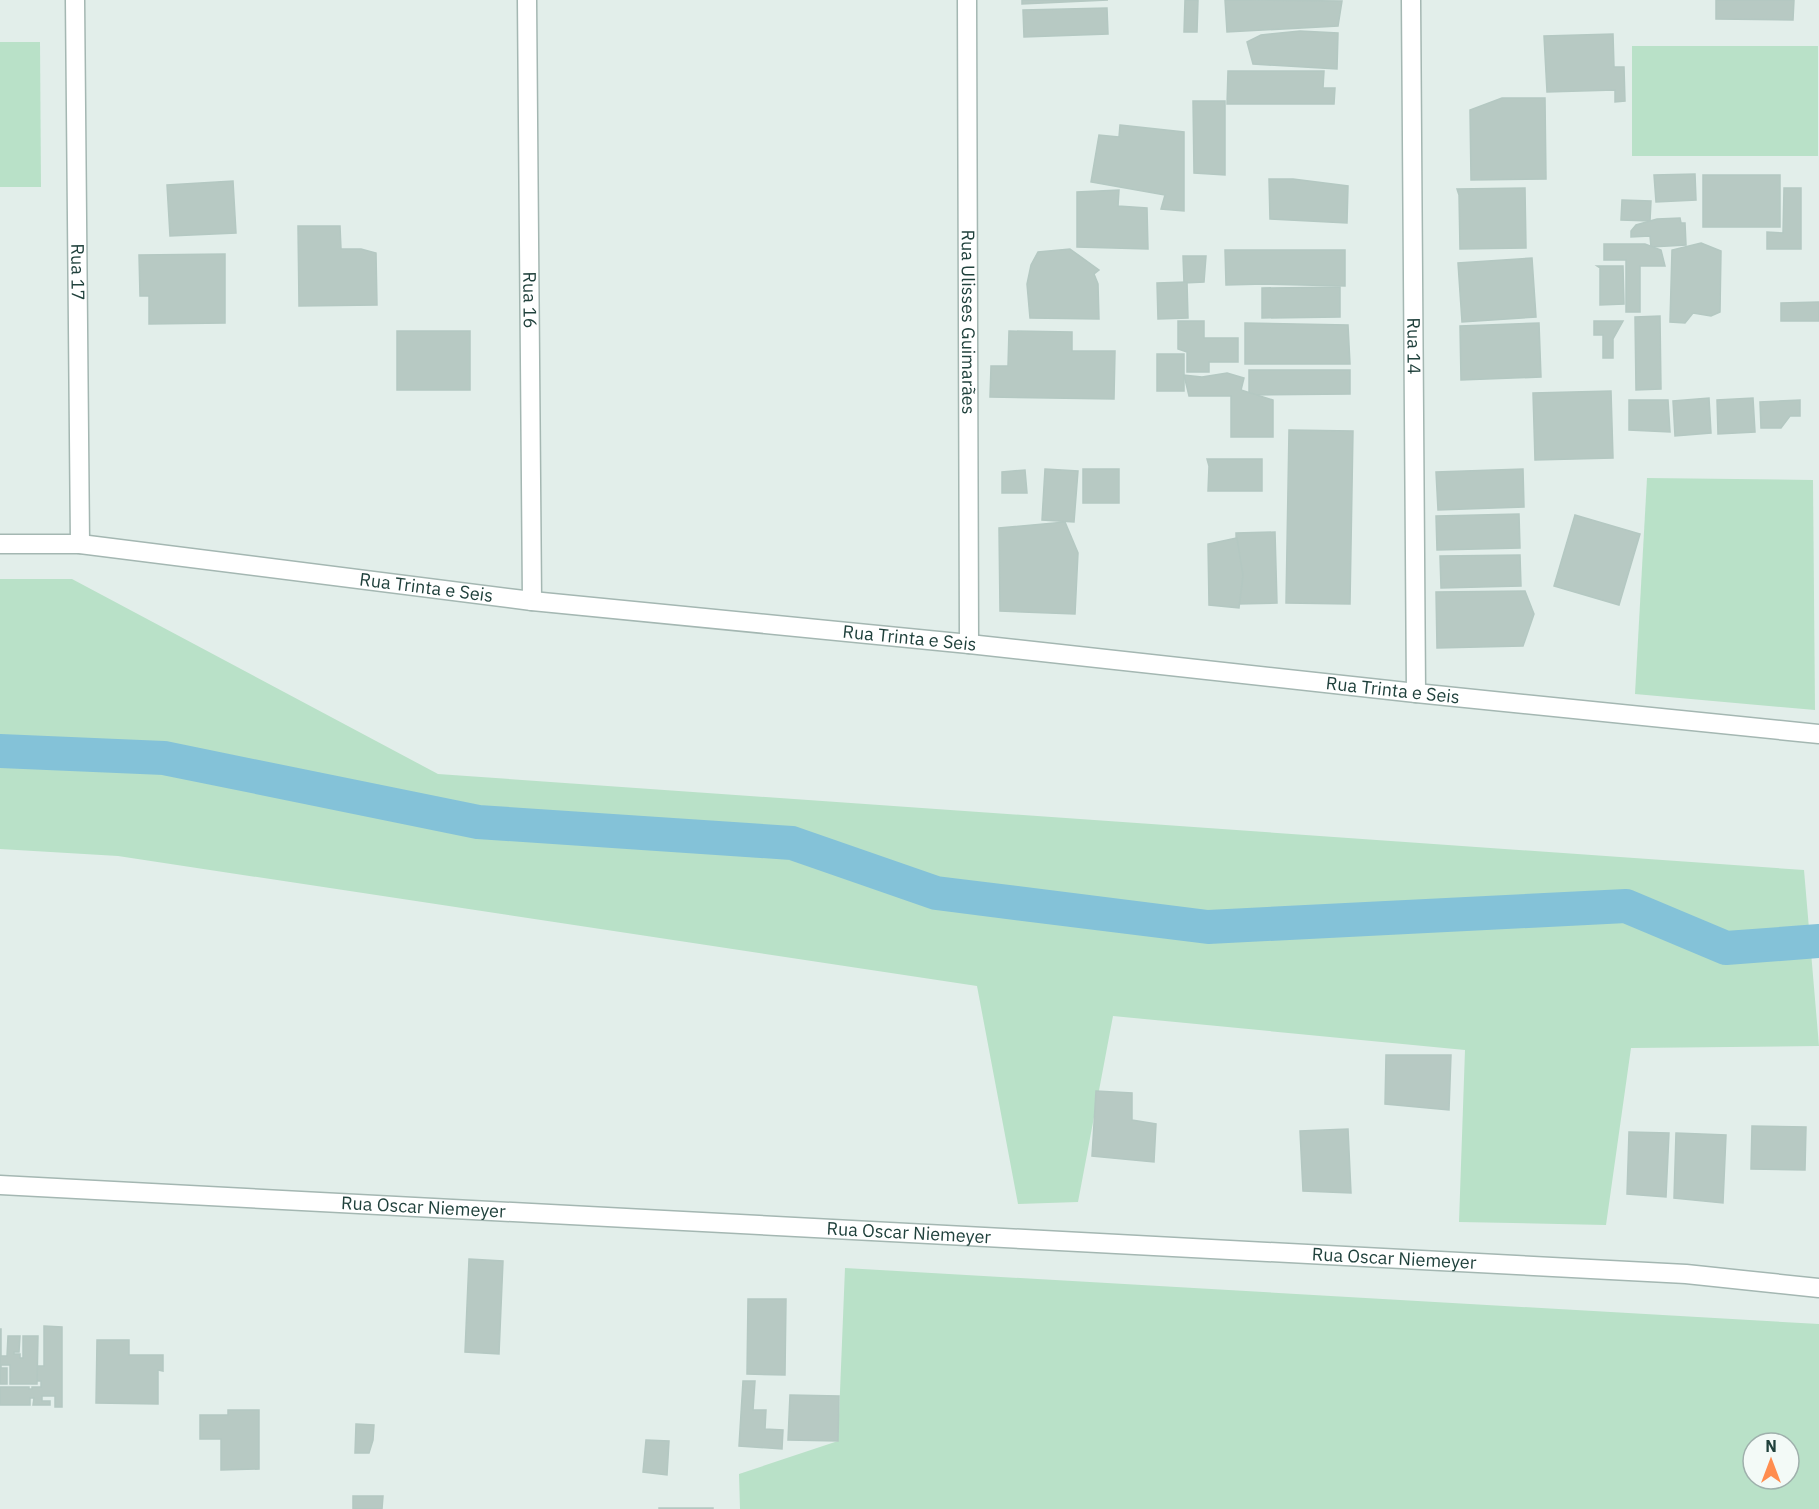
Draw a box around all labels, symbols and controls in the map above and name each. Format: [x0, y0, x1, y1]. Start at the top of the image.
street label: Rua Ulisses Guimarães [957, 229, 980, 415]
street label: Rua 17 [66, 243, 90, 301]
street label: Rua 16 [518, 271, 542, 329]
street label: Rua 14 [1402, 317, 1426, 375]
street label: Rua Trinta e Seis [358, 567, 494, 607]
street label: Rua Trinta e Seis [842, 620, 978, 656]
street label: Rua Trinta e Seis [1325, 671, 1461, 708]
street label: Rua Oscar Niemeyer [341, 1191, 507, 1223]
street label: Rua Oscar Niemeyer [826, 1217, 992, 1248]
street label: Rua Oscar Niemeyer [1311, 1242, 1477, 1274]
north arrow [1741, 1431, 1801, 1491]
text: N [1765, 1436, 1777, 1456]

